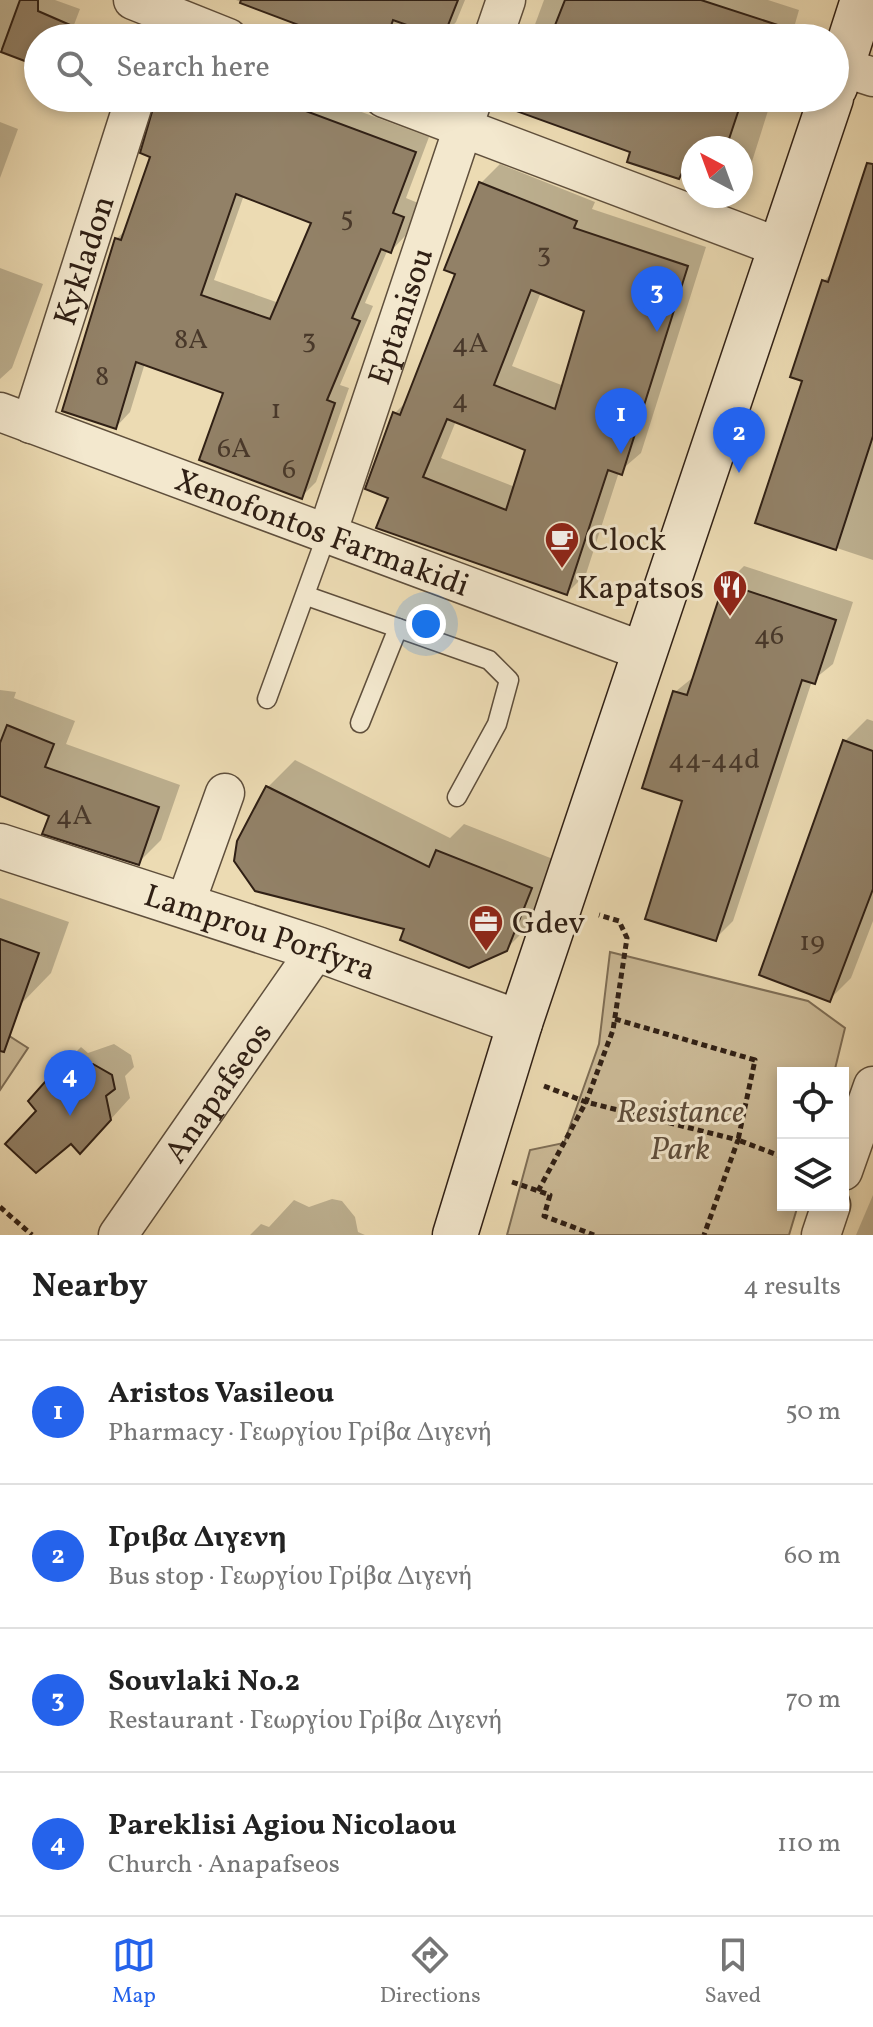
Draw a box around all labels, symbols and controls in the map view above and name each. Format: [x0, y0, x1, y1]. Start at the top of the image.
search box [24, 24, 849, 112]
icon: search [52, 46, 96, 90]
text: Search here [116, 47, 270, 89]
north arrow [681, 136, 753, 208]
street label: Kykladon [45, 191, 127, 332]
house number: 5 [340, 199, 354, 238]
house number: 3 [537, 235, 551, 274]
street label: Eptanisou [359, 242, 446, 391]
pin: 3 [631, 266, 683, 332]
house number: 8A [174, 321, 208, 360]
house number: 3 [302, 321, 316, 360]
house number: 4A [452, 325, 488, 364]
house number: 8 [95, 358, 109, 397]
house number: 4 [452, 381, 468, 420]
pin: 1 [595, 388, 647, 454]
house number: 1 [271, 391, 281, 430]
pin: 2 [713, 407, 765, 473]
house number: 6A [217, 430, 251, 469]
house number: 6 [282, 451, 296, 490]
street label: Xenofontos Farmakidi [168, 460, 475, 610]
cafe icon: Clock [543, 520, 581, 570]
place label: Clock [588, 520, 666, 564]
place label: Kapatsos [577, 568, 704, 612]
restaurant icon: Kapatsos [711, 568, 749, 618]
your location [406, 604, 446, 644]
house number: 46 [754, 617, 784, 656]
house number: 44-44d [668, 741, 760, 780]
house number: 4A [56, 797, 92, 836]
street label: Lamprou Porfyra [138, 875, 381, 994]
office icon: Gdev [467, 903, 505, 953]
place label: Gdev [512, 903, 585, 947]
house number: 19 [799, 923, 825, 962]
street label: Anapafseos [155, 1015, 284, 1173]
pin: 4 [44, 1050, 96, 1116]
map controls [777, 1067, 849, 1211]
button: locate [777, 1067, 849, 1139]
park label: Resistance Park [616, 1092, 744, 1173]
button: layers [777, 1139, 849, 1211]
text: Nearby [32, 1264, 148, 1311]
text: 4 results [743, 1269, 841, 1305]
text: Aristos Vasileou [108, 1373, 334, 1415]
text: 1 [53, 1394, 63, 1430]
text: 50 m [785, 1394, 841, 1430]
text: Pharmacy · Γεωργίου Γρίβα Διγενή [108, 1415, 492, 1451]
text: Γριβα Διγενη [108, 1517, 287, 1559]
text: 2 [51, 1538, 65, 1574]
text: 60 m [784, 1538, 841, 1574]
text: Bus stop · Γεωργίου Γρίβα Διγενή [108, 1559, 473, 1595]
text: Souvlaki No.2 [108, 1661, 300, 1703]
text: 3 [51, 1682, 65, 1718]
text: 70 m [786, 1682, 841, 1718]
text: Restaurant · Γεωργίου Γρίβα Διγενή [108, 1703, 503, 1739]
text: Pareklisi Agiou Nicolaou [108, 1805, 457, 1847]
text: 4 [50, 1826, 66, 1862]
text: 110 m [777, 1826, 841, 1862]
text: Church · Anapafseos [108, 1847, 340, 1883]
tab: Map [112, 1933, 156, 2012]
tab: Directions [380, 1933, 481, 2012]
tab: Saved [704, 1933, 761, 2012]

